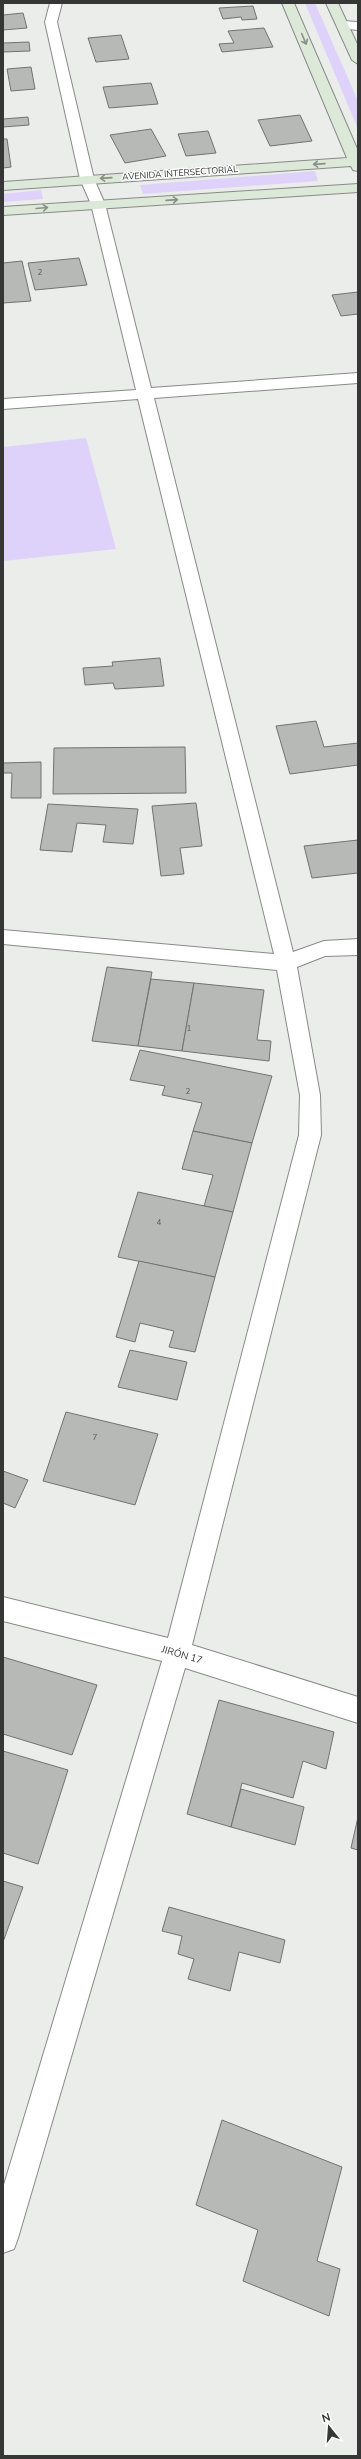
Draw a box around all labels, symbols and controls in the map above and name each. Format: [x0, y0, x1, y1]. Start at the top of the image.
one-way arrow [300, 32, 308, 44]
one-way arrow [313, 160, 326, 167]
street label: AVENIDA INTERSECTORIAL [122, 163, 238, 183]
one-way arrow [100, 174, 113, 182]
one-way arrow [165, 196, 178, 203]
one-way arrow [35, 204, 48, 211]
house number: 2 [38, 267, 43, 278]
house number: 1 [187, 1023, 192, 1034]
house number: 2 [186, 1086, 191, 1097]
house number: 4 [157, 1217, 162, 1228]
house number: 7 [93, 1432, 98, 1443]
street label: JIRÓN 17 [159, 1642, 204, 1668]
north arrow [309, 2407, 349, 2447]
text: N [320, 2410, 332, 2426]

